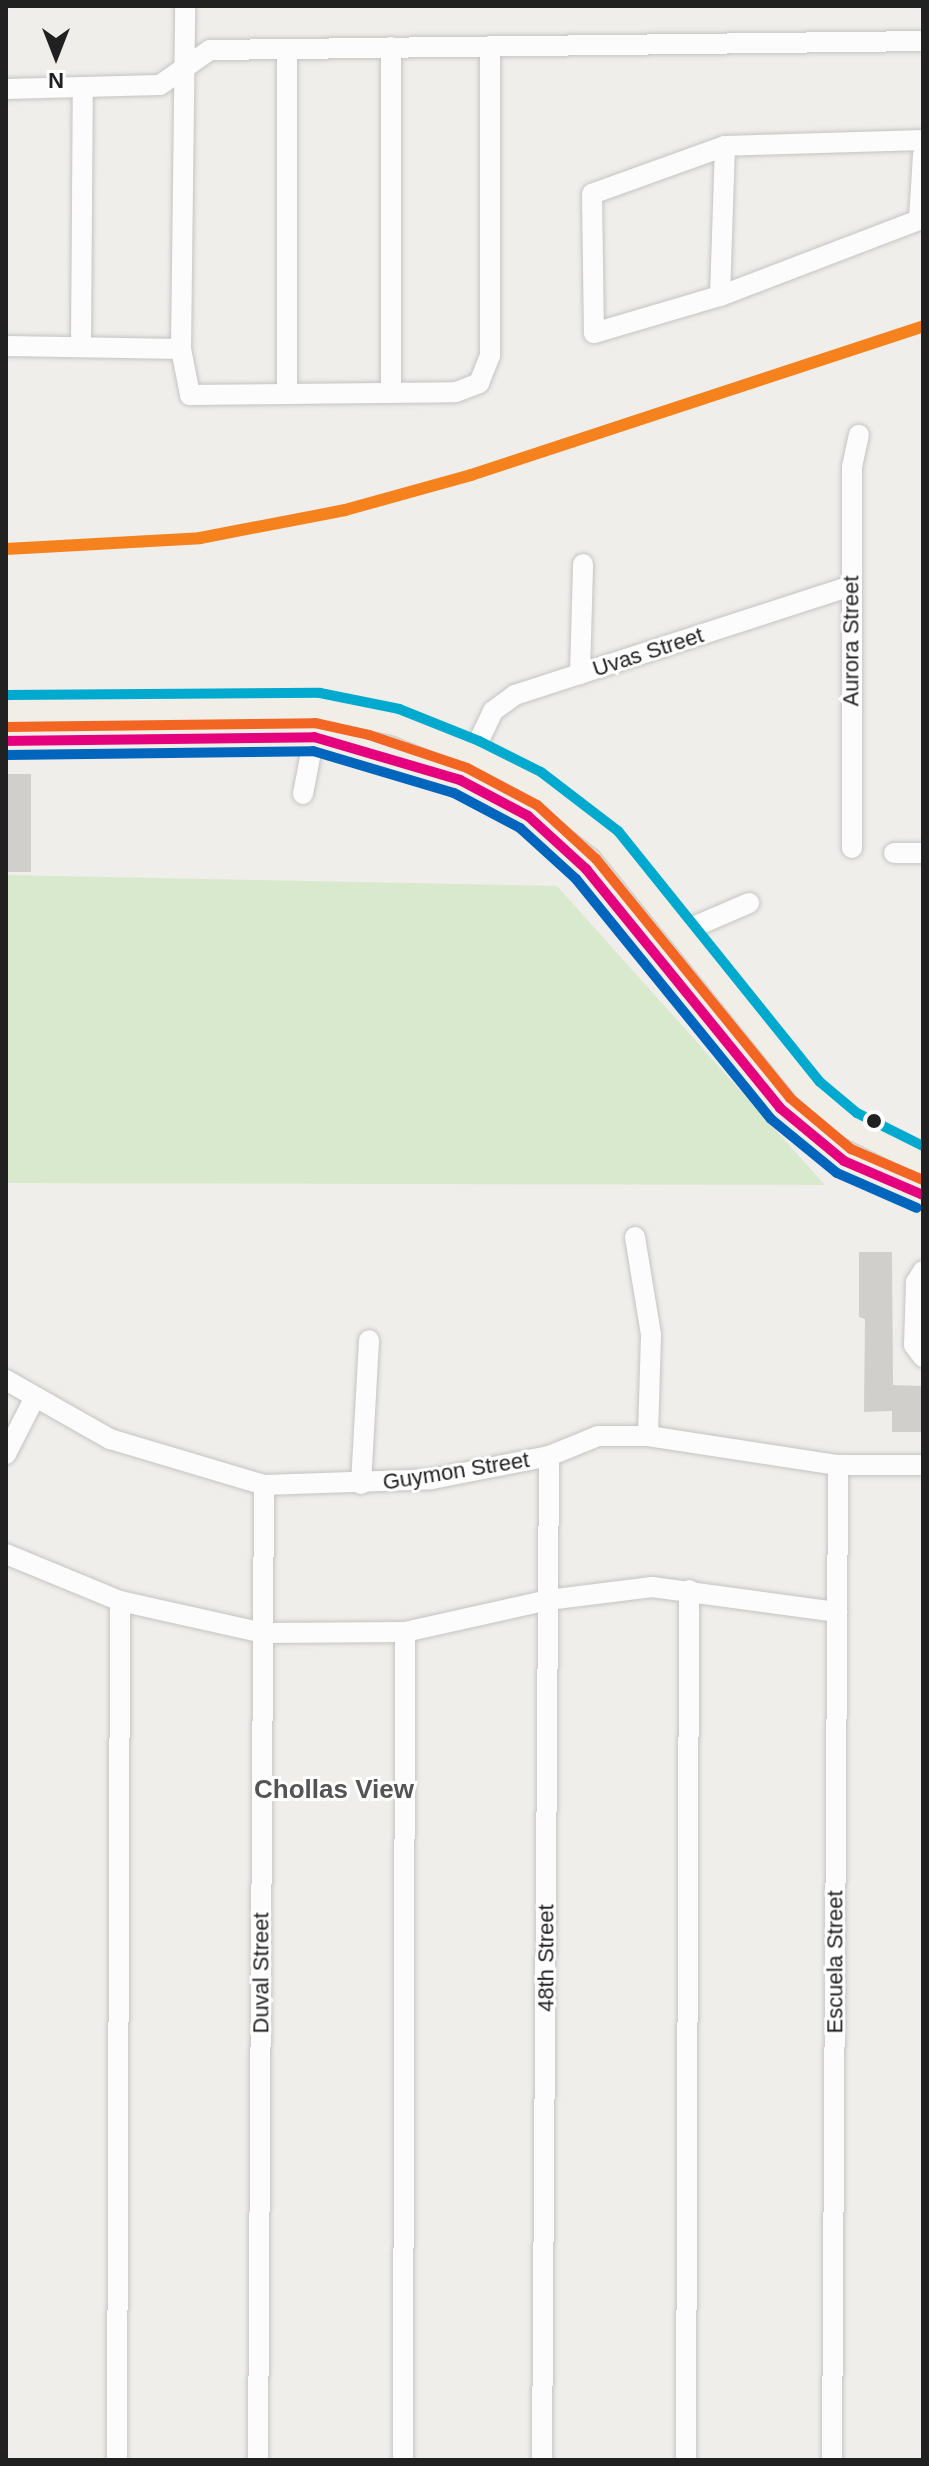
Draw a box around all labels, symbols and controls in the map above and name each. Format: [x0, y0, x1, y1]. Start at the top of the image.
north arrow [16, 16, 96, 96]
text: N [48, 68, 64, 93]
street label: Aurora Street [838, 576, 864, 706]
street label: Uvas Street [589, 622, 707, 682]
unlabelled marker [866, 1113, 882, 1129]
street label: Guymon Street [381, 1446, 531, 1496]
district label: Chollas View [254, 1774, 414, 1806]
street label: Escuela Street [822, 1890, 848, 2034]
street label: 48th Street [533, 1904, 559, 2012]
street label: Duval Street [248, 1912, 274, 2034]

